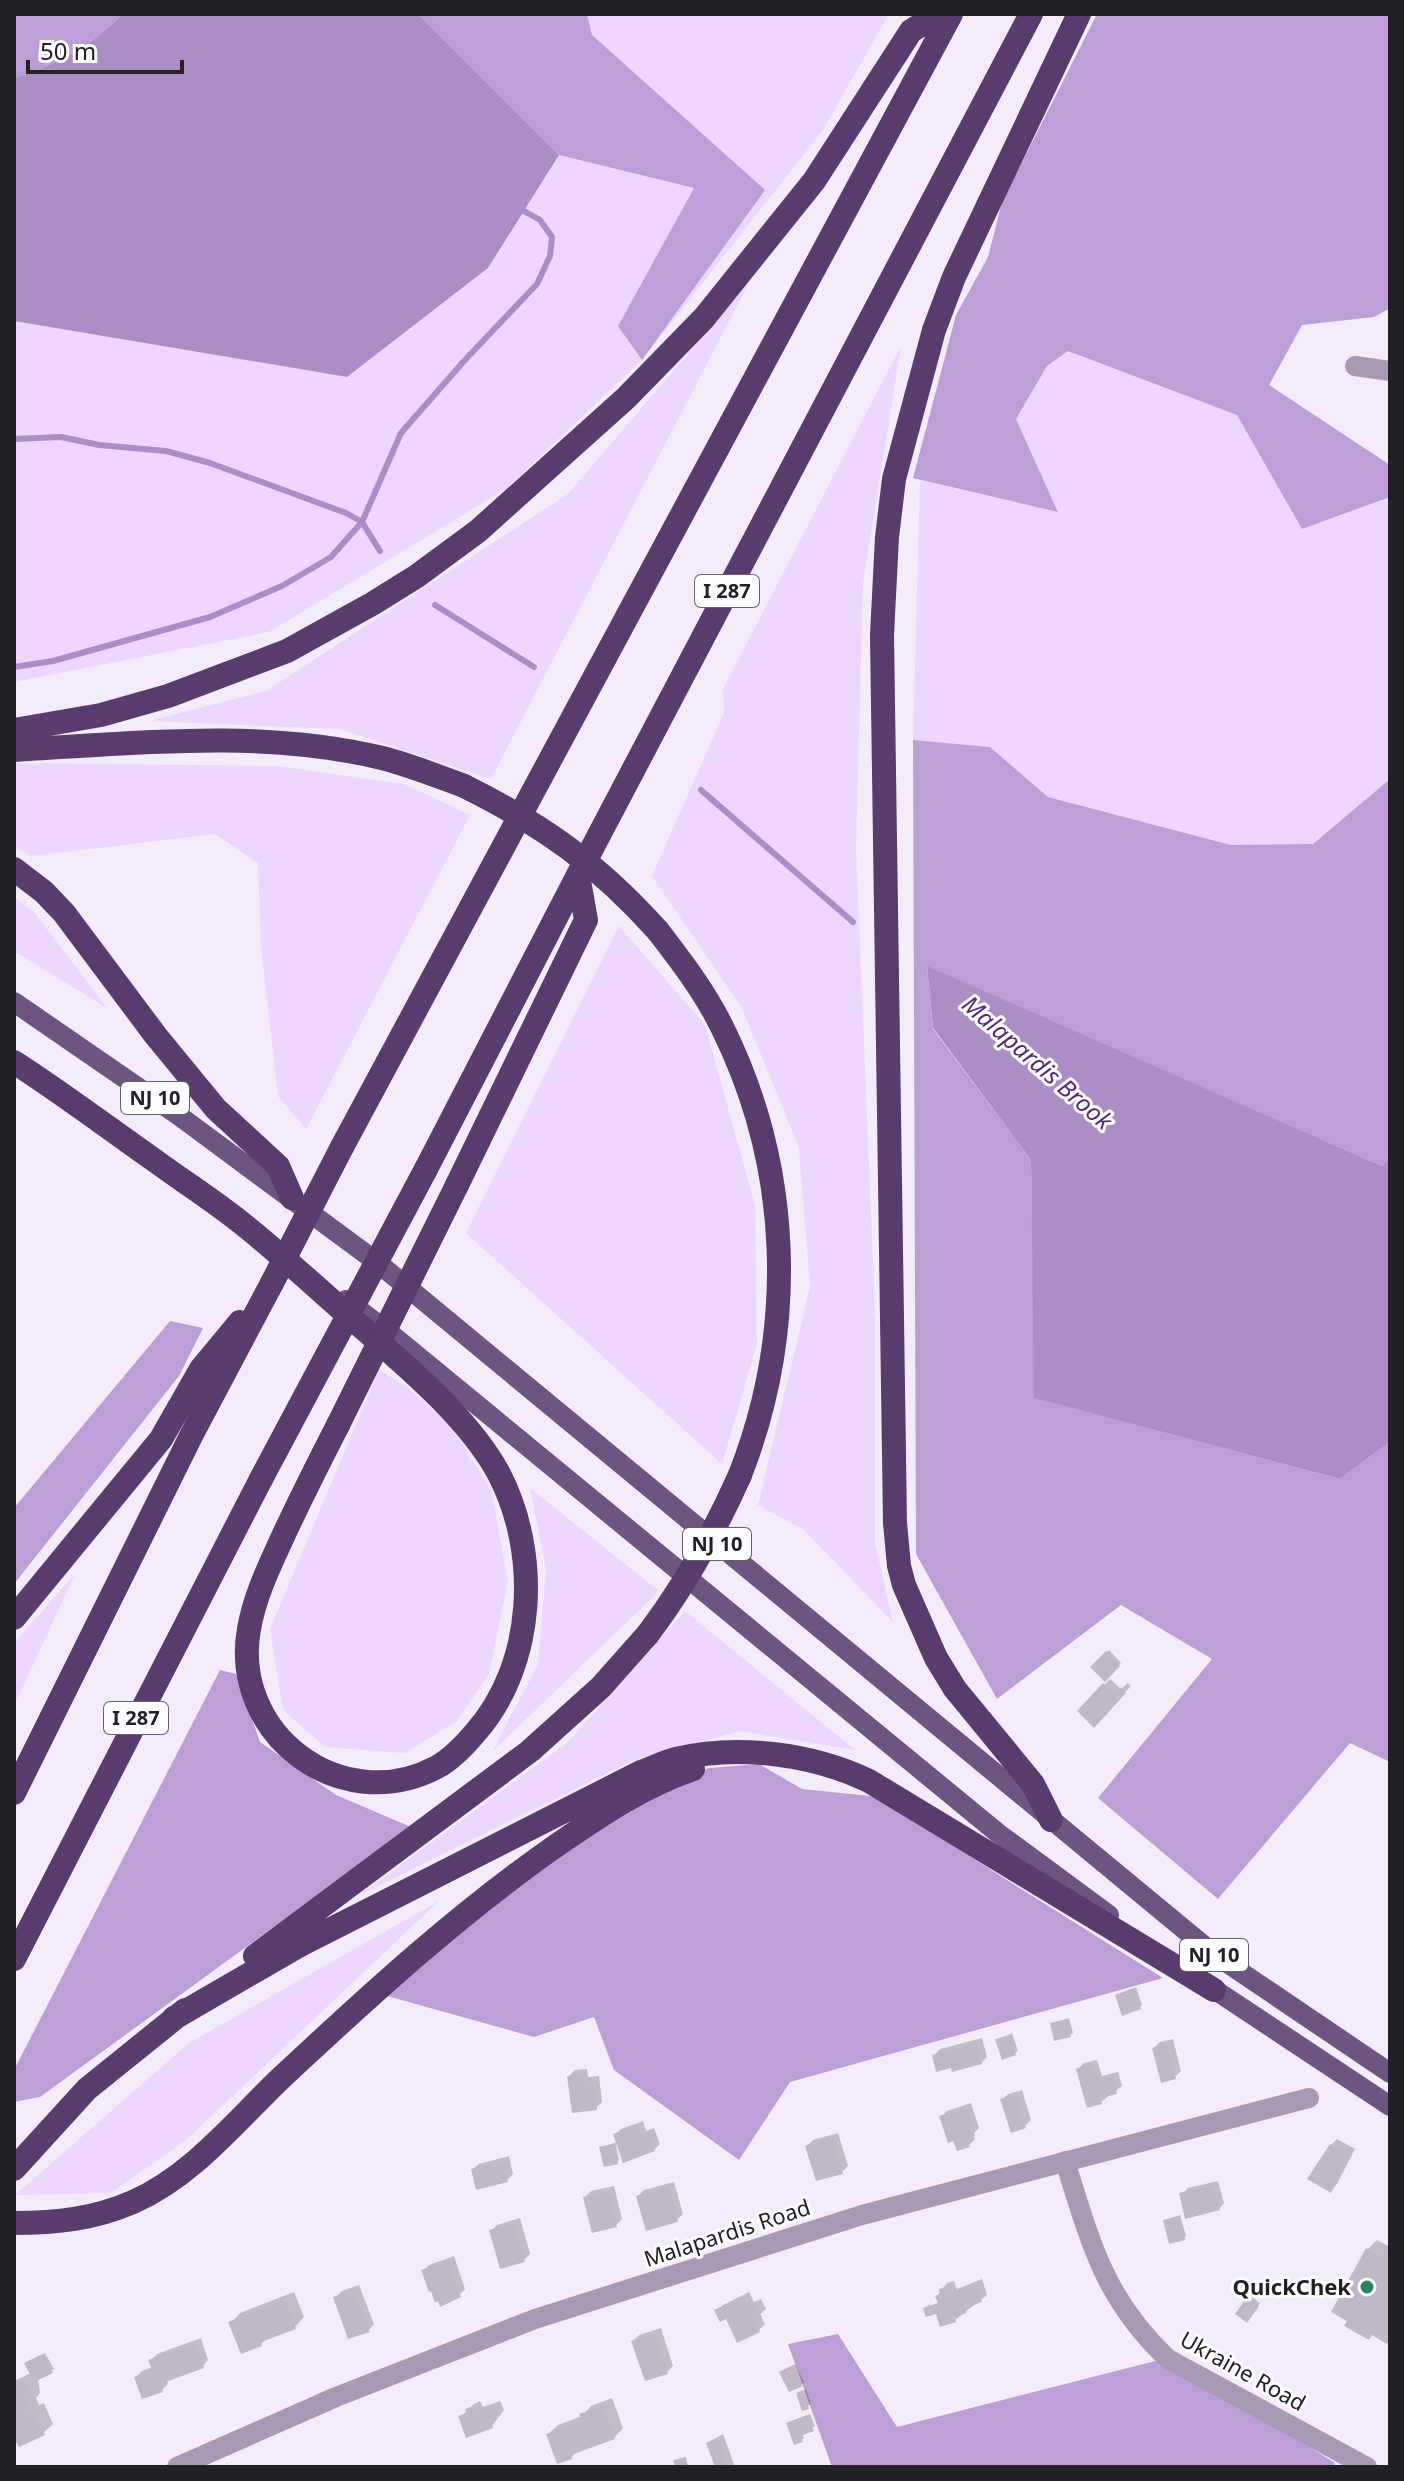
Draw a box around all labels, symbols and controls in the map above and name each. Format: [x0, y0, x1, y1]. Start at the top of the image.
scale bar [28, 24, 182, 74]
text: 50 m [40, 34, 96, 67]
road number: I 287 [695, 575, 759, 607]
water label: Malapardis Brook [956, 987, 1121, 1137]
road number: NJ 10 [121, 1082, 189, 1114]
road number: NJ 10 [683, 1528, 751, 1560]
road number: I 287 [104, 1702, 168, 1734]
road number: NJ 10 [1180, 1939, 1248, 1971]
street label: Malapardis Road [640, 2191, 814, 2273]
place label: QuickChek [1233, 2271, 1351, 2301]
marker: QuickChek [1358, 2278, 1376, 2296]
street label: Ukraine Road [1175, 2323, 1312, 2417]

